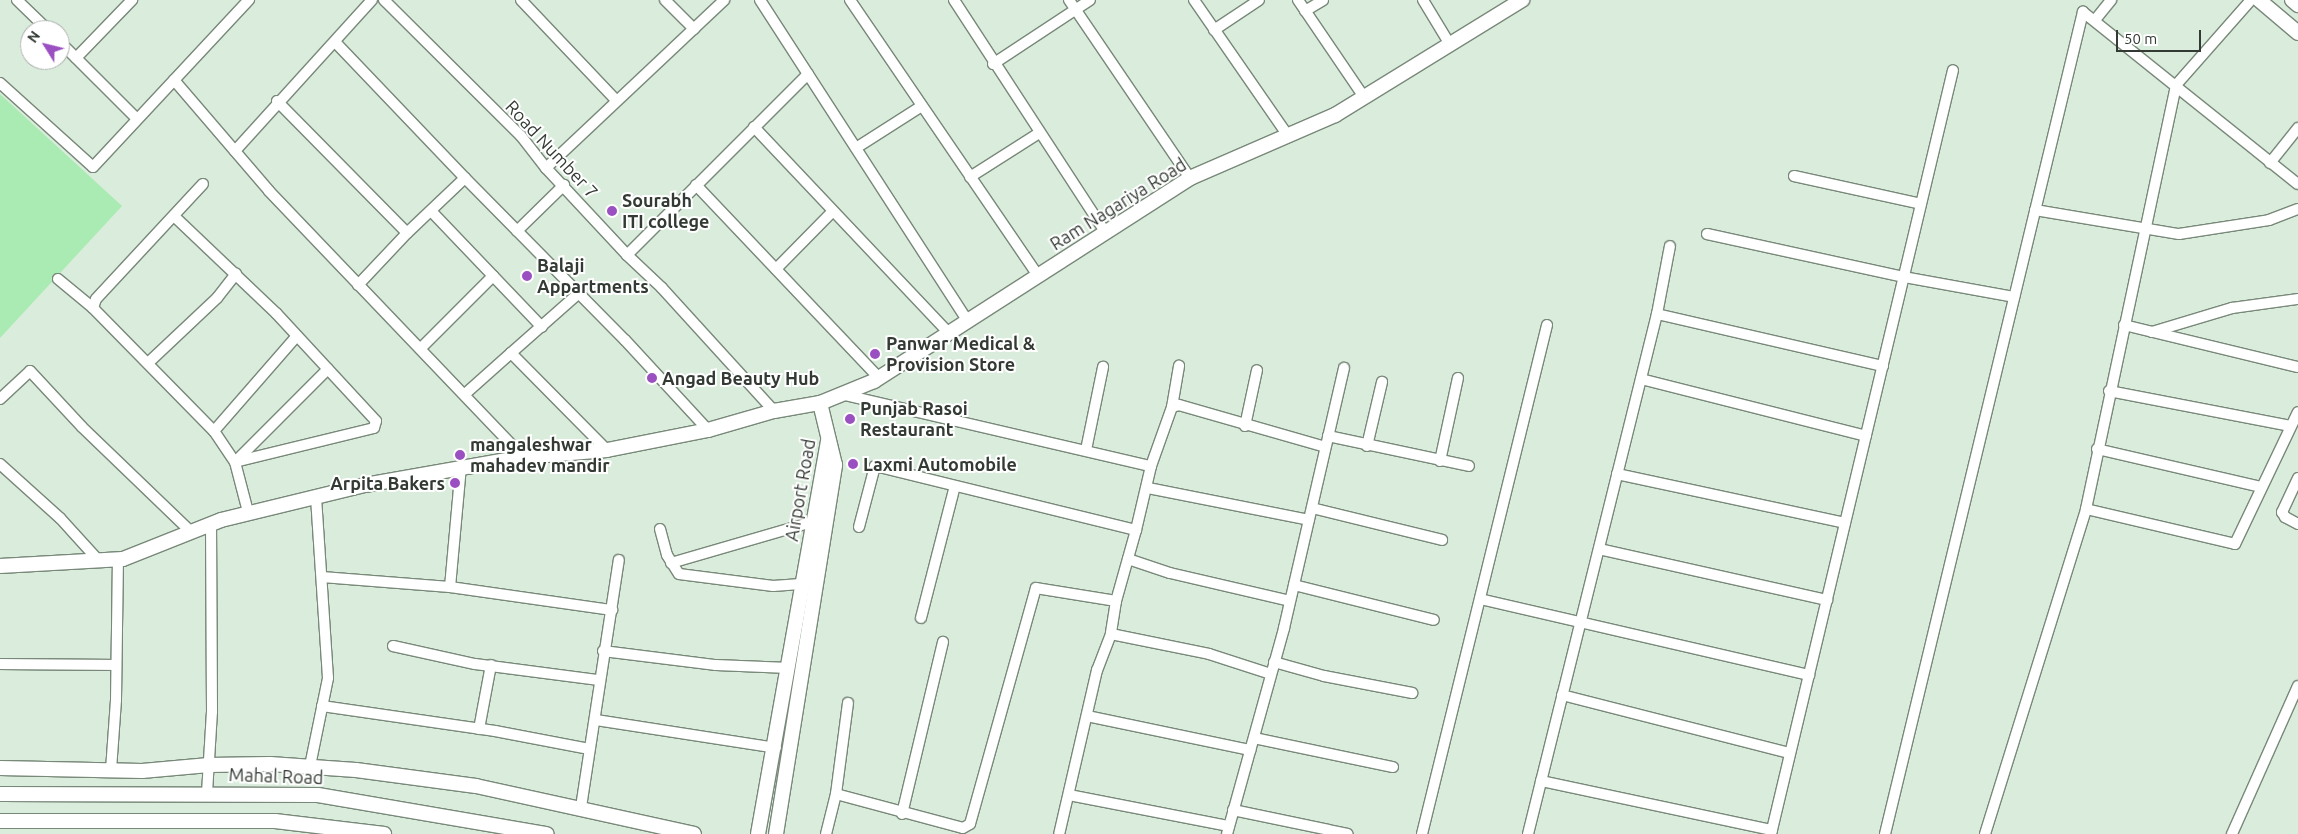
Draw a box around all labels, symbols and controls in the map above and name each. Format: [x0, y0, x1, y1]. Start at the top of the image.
north arrow [20, 20, 70, 70]
scale bar [2118, 20, 2203, 52]
text: N [24, 28, 43, 46]
text: 50 m [2124, 30, 2157, 47]
street label: Road Number 7 [501, 96, 603, 202]
street label: Ram Nagariya Road [1046, 153, 1190, 255]
place label: Sourabh ITI college [622, 190, 709, 232]
marker: Sourabh ITI college [606, 205, 618, 217]
place label: Balaji Appartments [537, 255, 649, 298]
marker: Balaji Appartments [521, 270, 533, 282]
place label: Panwar Medical & Provision Store [886, 333, 1035, 376]
marker: Panwar Medical & Provision Store [868, 347, 882, 361]
place label: Angad Beauty Hub [662, 367, 819, 389]
marker: Angad Beauty Hub [646, 372, 658, 384]
place label: Punjab Rasoi Restaurant [860, 398, 968, 440]
marker: Punjab Rasoi Restaurant [844, 413, 856, 425]
place label: mangaleshwar mahadev mandir [470, 434, 610, 476]
street label: Airport Road [780, 437, 820, 543]
marker: mangaleshwar mahadev mandir [454, 449, 466, 461]
place label: Laxmi Automobile [863, 453, 1017, 475]
marker: Laxmi Automobile [847, 458, 859, 470]
place label: Arpita Bakers [330, 472, 445, 494]
marker: Arpita Bakers [449, 477, 461, 489]
street label: Mahal Road [228, 764, 324, 788]

